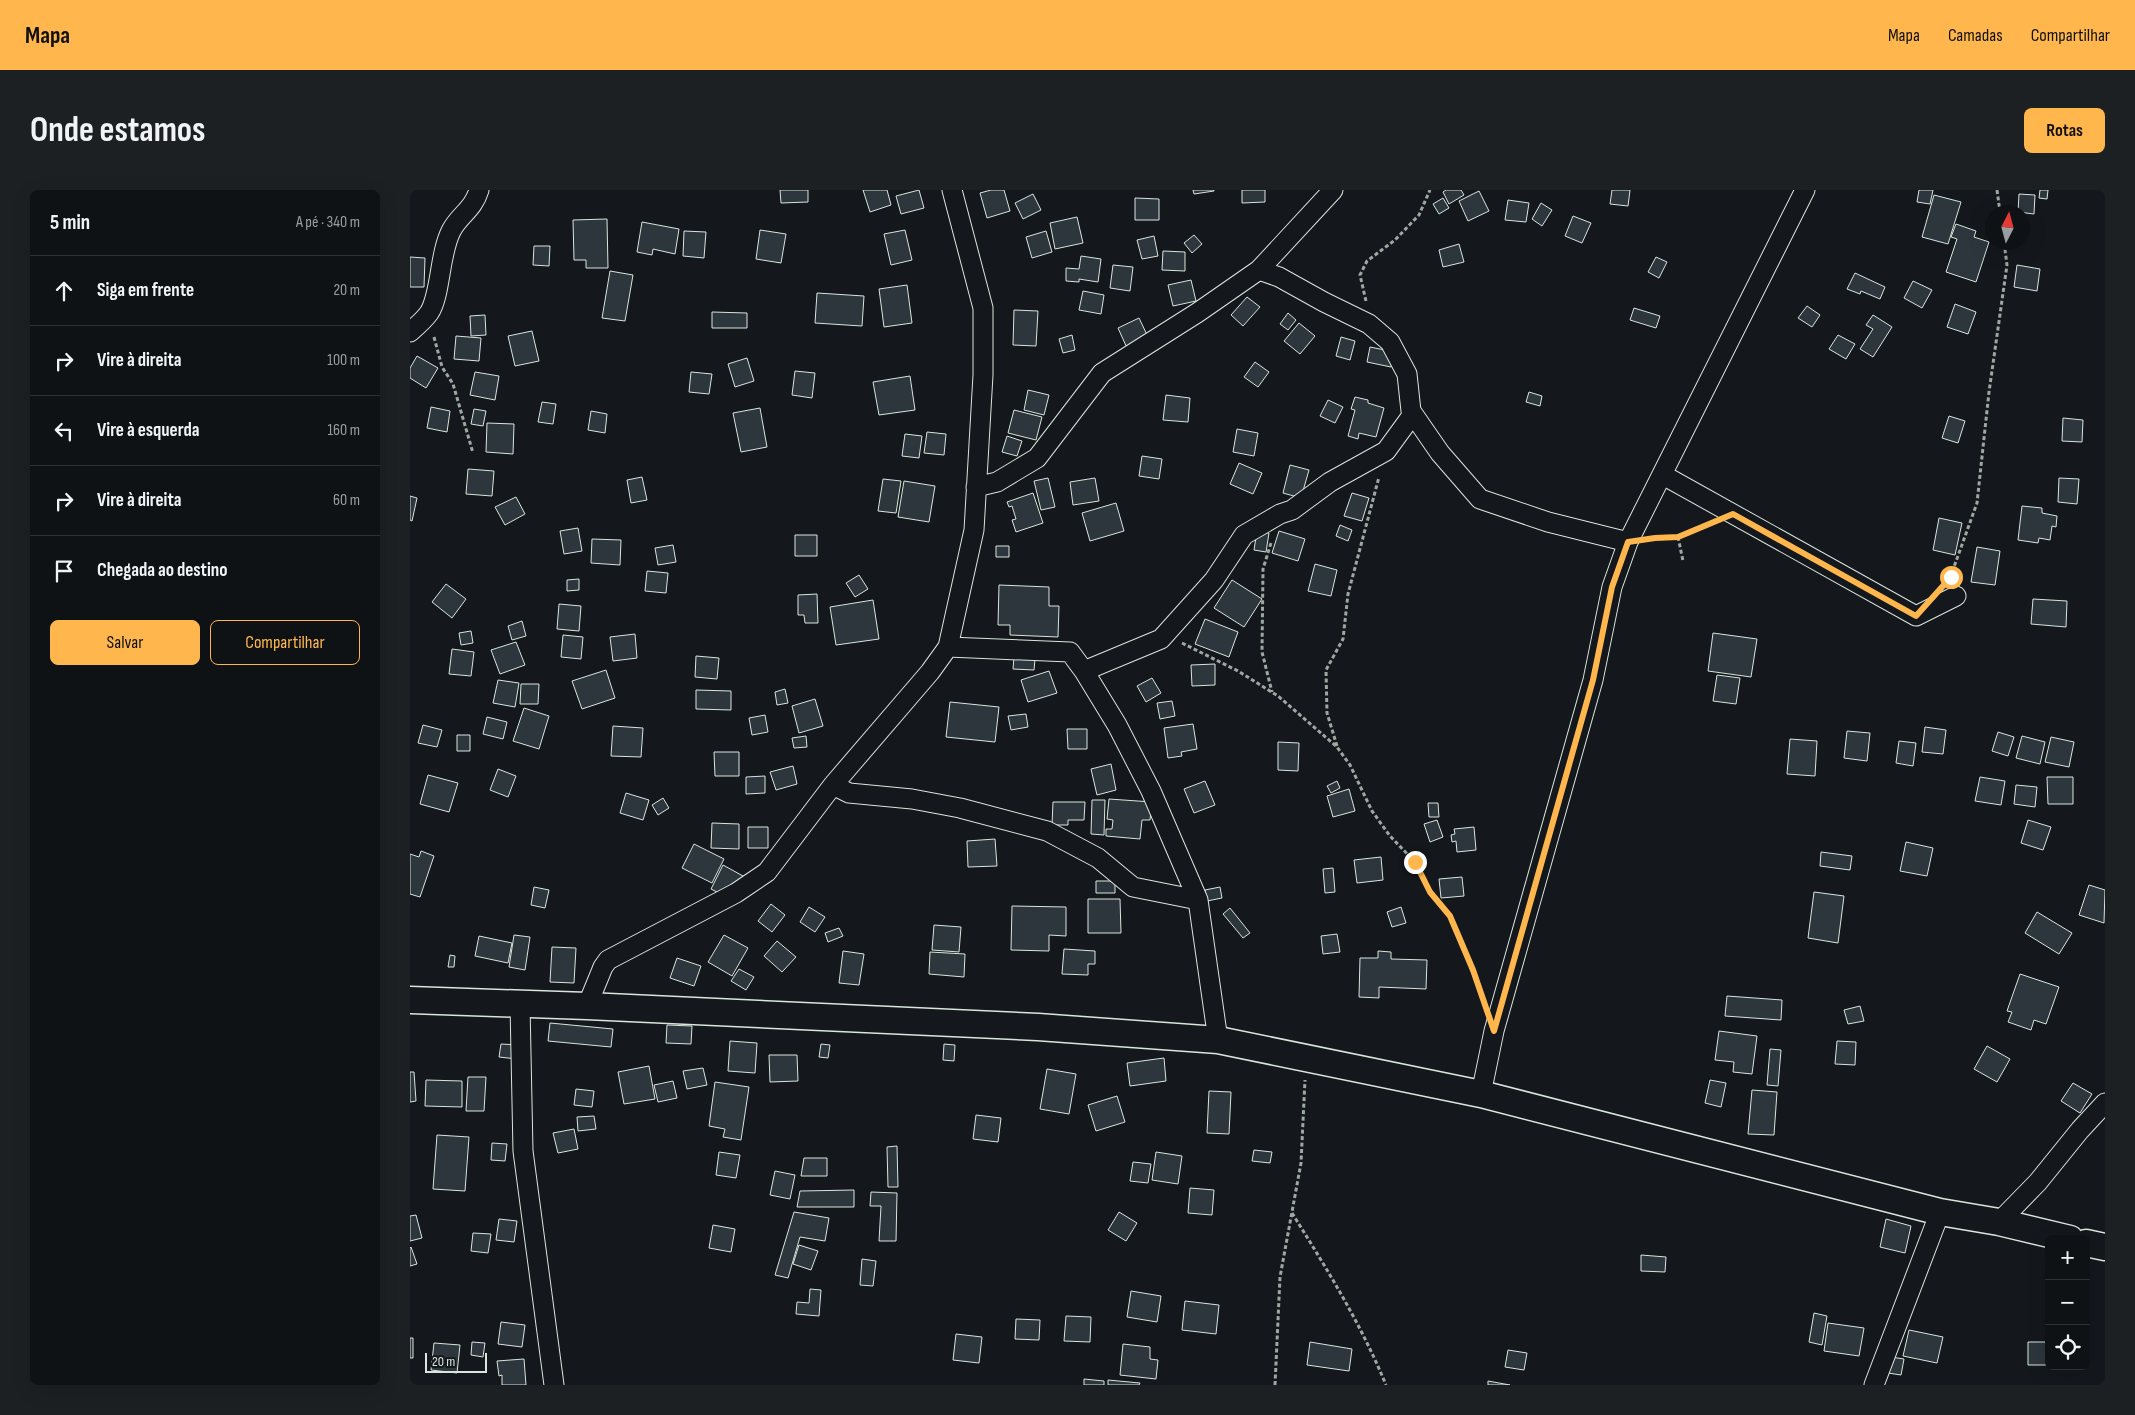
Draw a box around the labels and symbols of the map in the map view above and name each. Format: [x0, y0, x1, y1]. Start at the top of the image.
north arrow [1985, 205, 2030, 250]
route start [1940, 566, 1963, 589]
route end [1404, 851, 1427, 874]
scale bar [425, 1350, 488, 1373]

